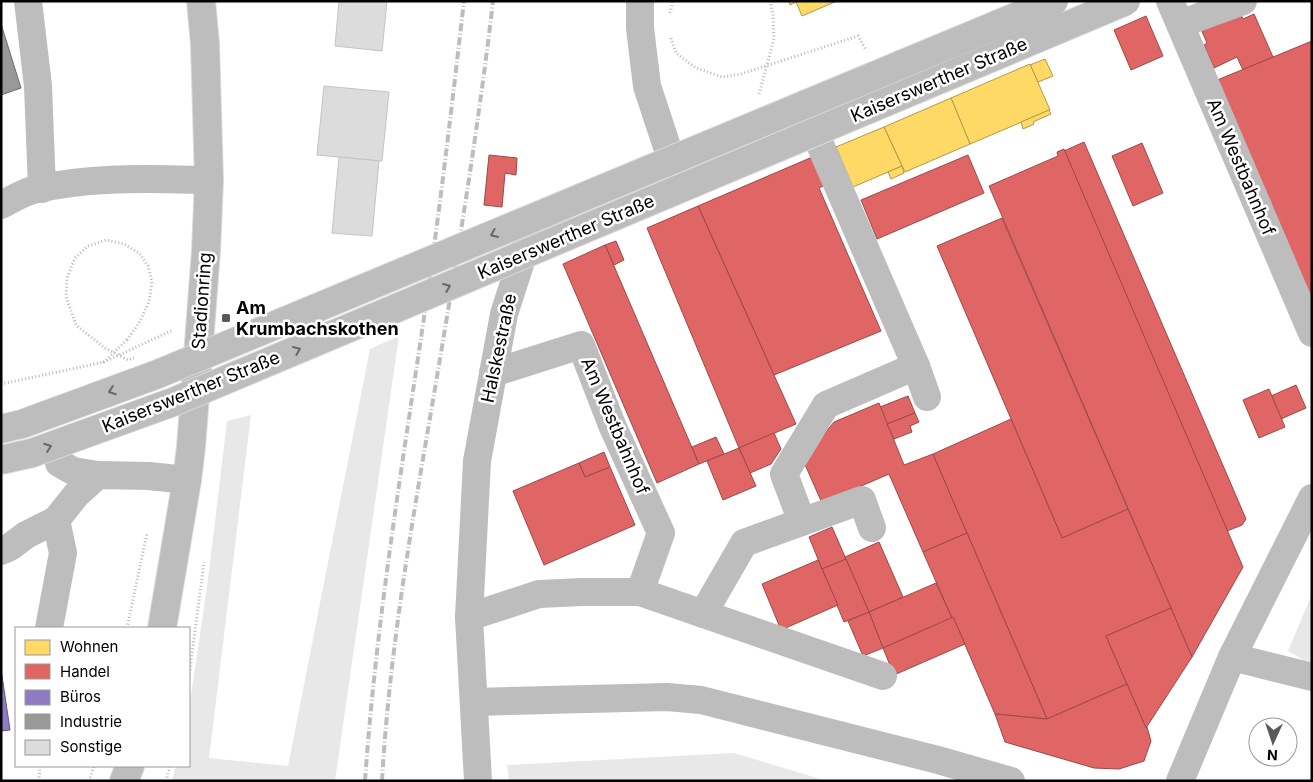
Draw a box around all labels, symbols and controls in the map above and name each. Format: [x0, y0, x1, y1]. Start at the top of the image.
street label: Kaiserswerther Straße [847, 33, 1030, 126]
street label: Am Westbahnhof [1203, 95, 1280, 239]
street label: Kaiserswerther Straße [474, 190, 657, 283]
one-way arrow [490, 228, 499, 239]
street label: Stadionring [188, 252, 215, 350]
one-way arrow [442, 282, 451, 293]
street label: Halskestraße [477, 291, 520, 404]
place label: Am Krumbachskothen [236, 297, 399, 339]
marker: Am Krumbachskothen [220, 312, 232, 324]
one-way arrow [292, 345, 301, 356]
street label: Kaiserswerther Straße [99, 346, 283, 437]
street label: Am Westbahnhof [577, 354, 654, 498]
one-way arrow [108, 385, 117, 395]
one-way arrow [43, 443, 52, 453]
legend [15, 627, 190, 767]
text: Wohnen [60, 637, 118, 656]
text: Handel [60, 662, 110, 681]
text: Büros [60, 687, 101, 706]
text: Industrie [60, 712, 122, 731]
north arrow [1248, 717, 1298, 767]
text: Sonstige [60, 737, 122, 756]
text: N [1267, 747, 1278, 764]

